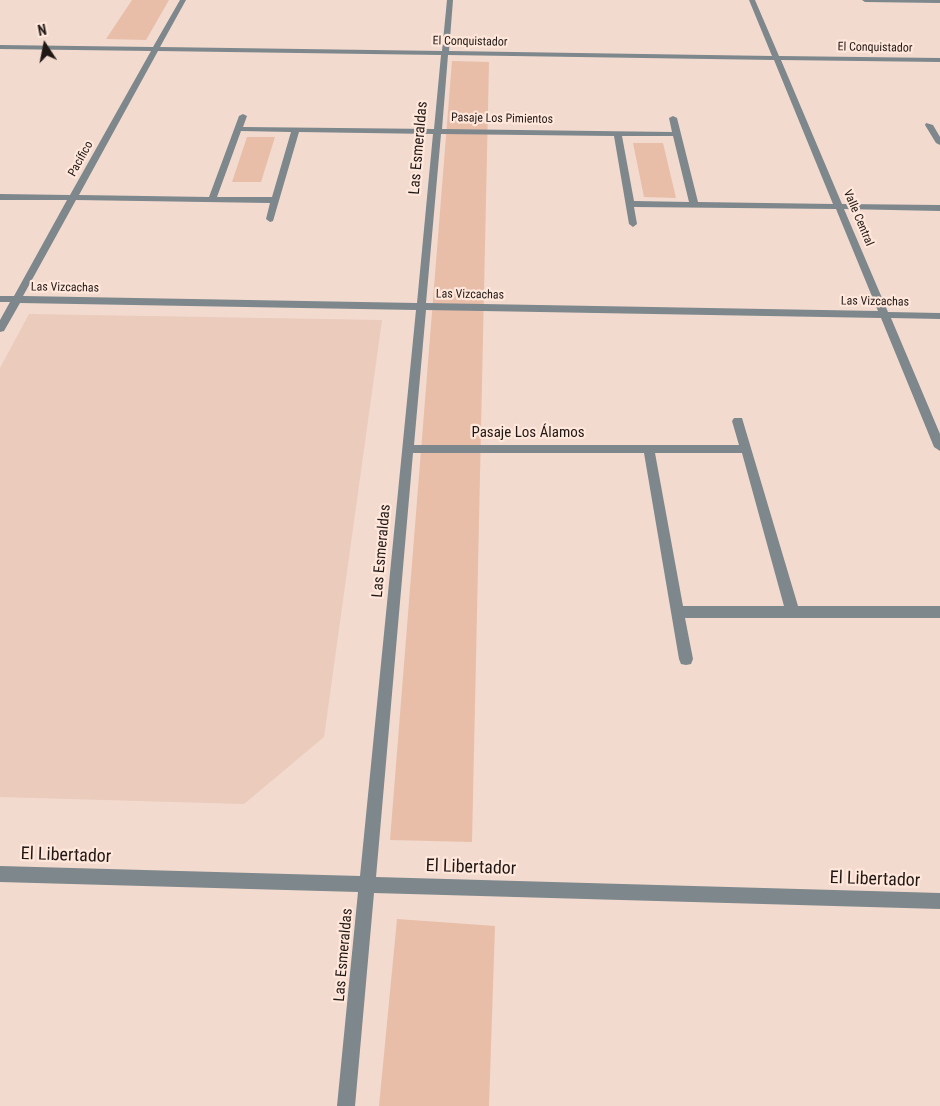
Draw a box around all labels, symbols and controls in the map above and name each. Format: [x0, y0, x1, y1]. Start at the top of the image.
north arrow [20, 20, 70, 70]
text: N [36, 22, 48, 39]
street label: El Conquistador [432, 34, 508, 50]
street label: El Conquistador [837, 40, 913, 56]
street label: Las Esmeraldas [406, 101, 432, 195]
street label: Pasaje Los Pimientos [451, 111, 553, 127]
street label: Pacífico [65, 139, 97, 179]
street label: Valle Central [840, 188, 876, 248]
street label: Las Vizcachas [31, 280, 99, 296]
street label: Las Vizcachas [436, 287, 504, 303]
street label: Las Vizcachas [841, 294, 909, 310]
street label: Pasaje Los Álamos [471, 424, 585, 442]
street label: Las Esmeraldas [369, 504, 395, 598]
street label: El Libertador [20, 844, 112, 868]
street label: El Libertador [425, 856, 517, 880]
street label: El Libertador [829, 868, 921, 892]
street label: Las Esmeraldas [331, 908, 357, 1002]

